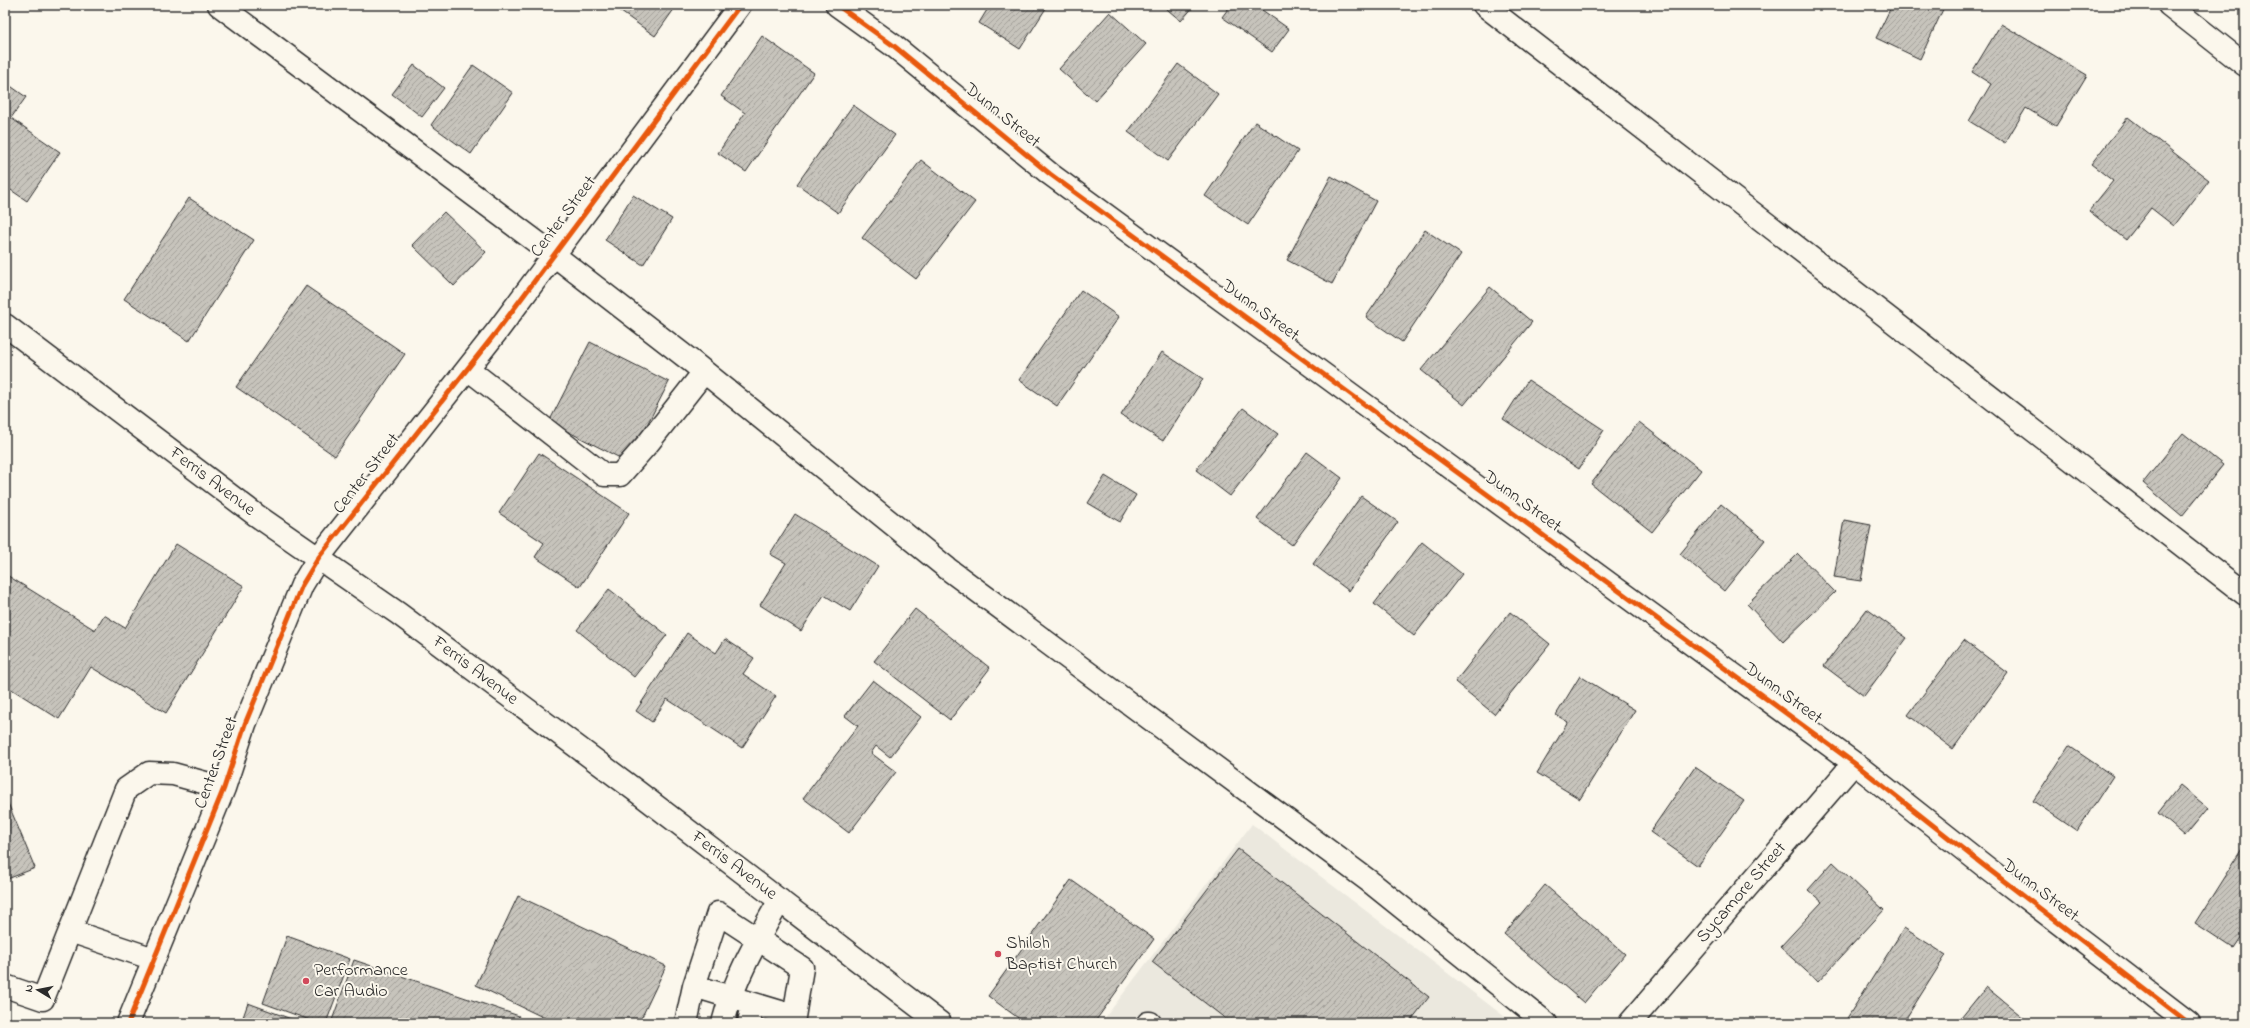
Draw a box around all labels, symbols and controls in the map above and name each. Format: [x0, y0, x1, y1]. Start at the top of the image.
street label: Dunn Street [958, 77, 1046, 155]
street label: Center Street [525, 171, 603, 263]
street label: Dunn Street [1215, 273, 1304, 348]
street label: Center Street [327, 428, 407, 520]
street label: Ferris Avenue [163, 440, 261, 524]
street label: Dunn Street [1477, 464, 1566, 539]
street label: Ferris Avenue [426, 629, 524, 713]
street label: Dunn Street [1738, 656, 1827, 731]
street label: Center Street [188, 713, 246, 813]
street label: Ferris Avenue [685, 824, 783, 908]
street label: Sycamore Street [1691, 837, 1793, 949]
street label: Dunn Street [1995, 853, 2084, 929]
place label: Shiloh Baptist Church [1005, 931, 1117, 978]
marker: Shiloh Baptist Church [993, 949, 1003, 959]
place label: Performance Car Audio [314, 958, 409, 1005]
north arrow [18, 970, 58, 1010]
marker: Performance Car Audio [301, 976, 311, 986]
text: N [21, 983, 38, 993]

